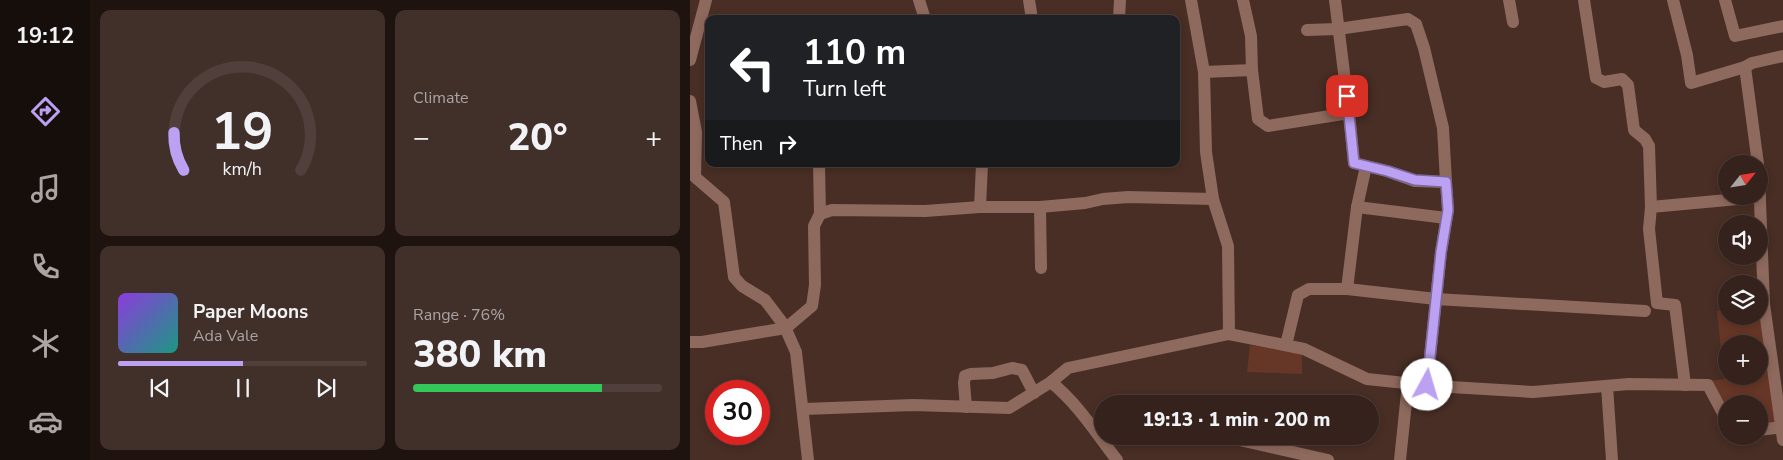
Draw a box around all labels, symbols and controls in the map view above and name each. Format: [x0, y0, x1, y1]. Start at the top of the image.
text: 19:12 [16, 21, 74, 51]
text: 110 m [803, 29, 906, 76]
icon: left [720, 35, 785, 100]
text: Turn left [803, 74, 886, 104]
pin [1326, 75, 1368, 117]
icon: arrive [1333, 82, 1361, 110]
text: Climate [413, 87, 468, 109]
icon: directions [28, 94, 63, 129]
text: 19 [211, 96, 274, 167]
text: 20° [507, 112, 568, 163]
text: − [413, 119, 430, 157]
text: + [645, 119, 662, 157]
icon: right [773, 130, 801, 158]
text: Then [720, 131, 763, 157]
north arrow [1718, 155, 1768, 205]
map controls [1718, 155, 1768, 445]
text: km/h [223, 157, 262, 181]
icon: music [28, 171, 63, 206]
button: sound [1718, 215, 1768, 265]
icon: phone [28, 249, 63, 284]
button: layers [1718, 275, 1768, 325]
text: Paper Moons [193, 299, 308, 325]
text: Range · 76% [413, 304, 505, 326]
text: Ada Vale [193, 325, 258, 347]
icon: climate [28, 326, 63, 361]
text: 380 km [413, 329, 547, 380]
button: + [1718, 335, 1768, 385]
position arrow [1400, 358, 1452, 410]
icon: previous [146, 374, 174, 402]
icon: pause [229, 374, 257, 402]
icon: next [312, 374, 340, 402]
speed limit sign: 30 [705, 380, 770, 445]
button: − [1718, 395, 1768, 445]
icon: car [28, 404, 63, 439]
text: 19:13 · 1 min · 200 m [1143, 407, 1330, 433]

